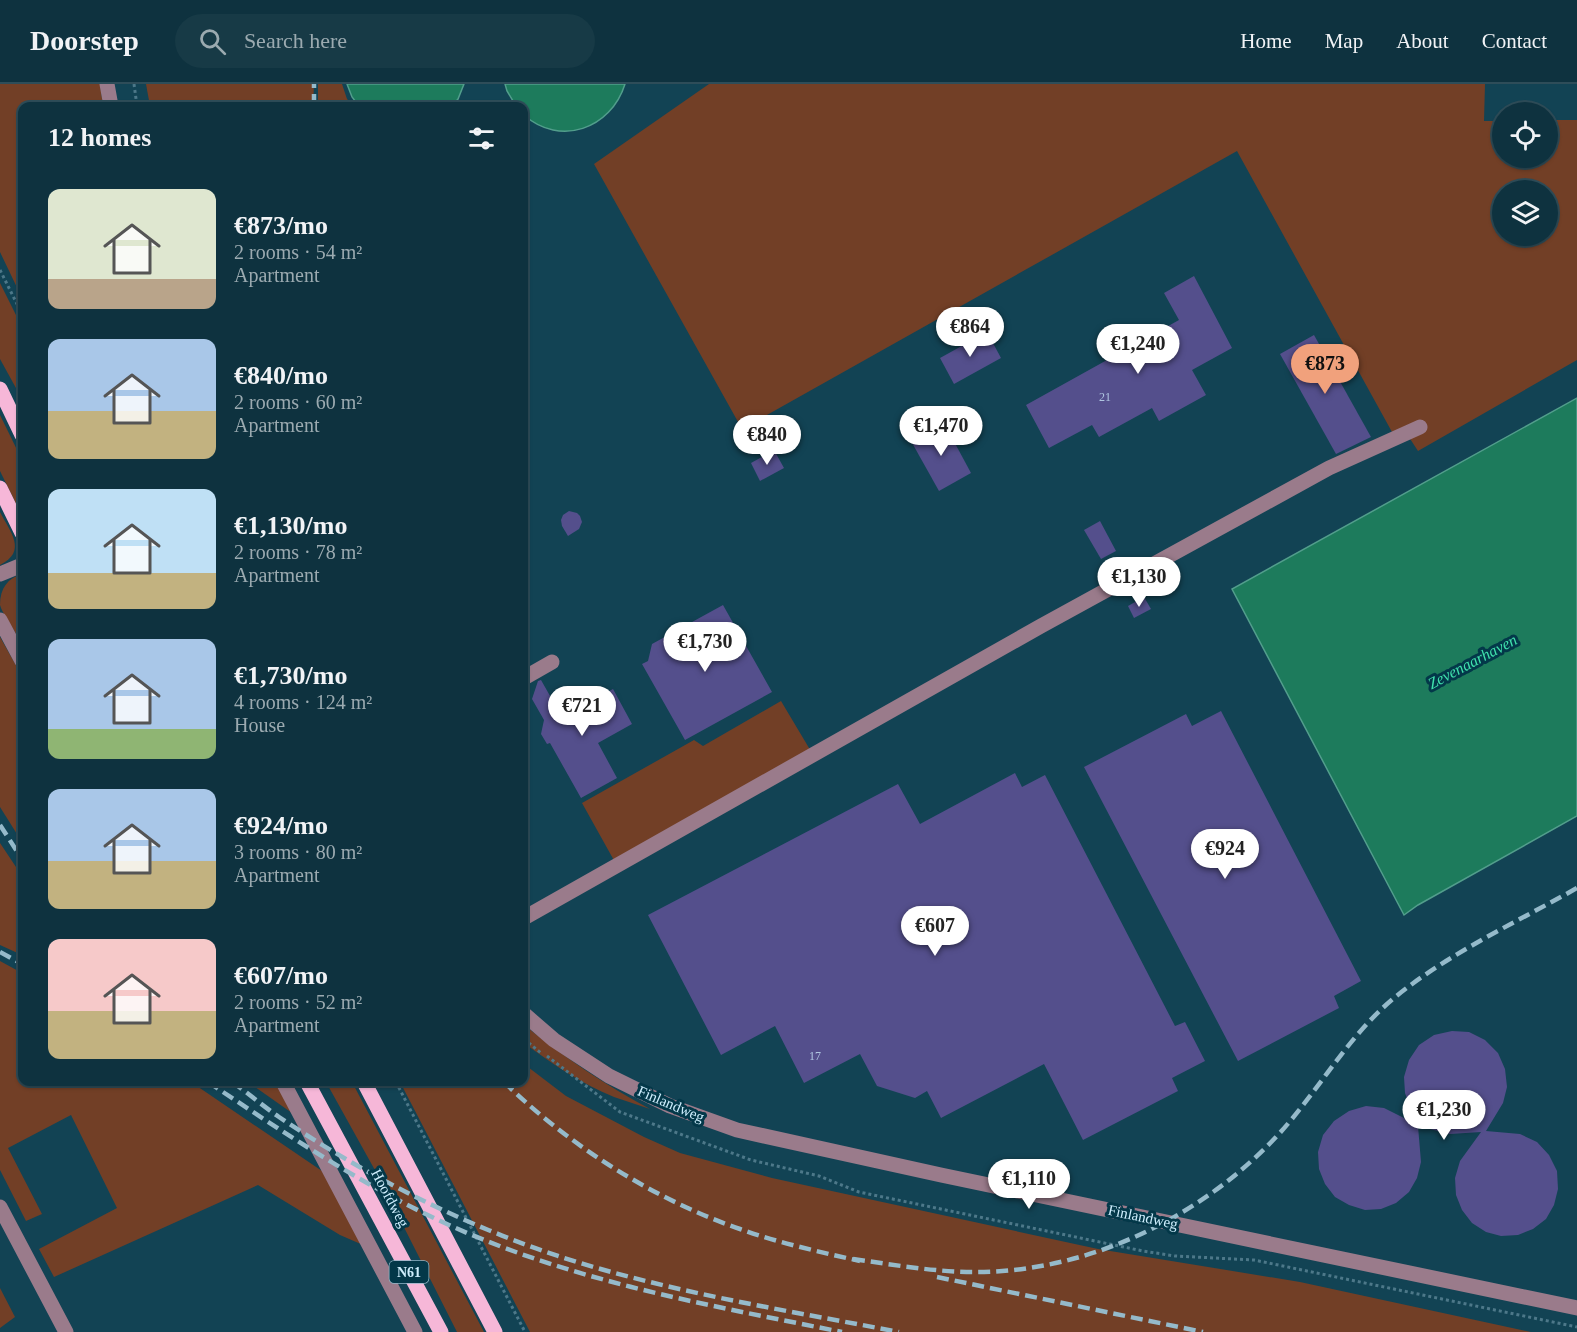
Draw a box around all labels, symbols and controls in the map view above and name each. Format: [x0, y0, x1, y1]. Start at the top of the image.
search box [175, 14, 595, 68]
text: Doorstep [30, 25, 139, 56]
icon: search [196, 25, 229, 58]
text: Search here [244, 28, 347, 53]
text: Home [1240, 29, 1292, 53]
text: Map [1325, 29, 1363, 53]
text: About [1396, 29, 1449, 53]
text: Contact [1482, 29, 1547, 53]
map controls [1492, 102, 1558, 246]
button: locate [1492, 102, 1558, 168]
icon: filters [465, 122, 498, 155]
text: 12 homes [48, 123, 151, 152]
button: layers [1492, 180, 1558, 246]
text: €873/mo [234, 211, 328, 240]
icon: home [96, 213, 168, 285]
text: 2 rooms · 54 m² [234, 241, 362, 263]
text: Apartment [234, 264, 320, 286]
pin: €864 [934, 307, 1006, 358]
text: €864 [950, 315, 990, 337]
pin: €1,240 [1089, 324, 1187, 375]
text: €1,240 [1111, 332, 1166, 354]
pin: €873 [1289, 344, 1361, 395]
text: €873 [1305, 352, 1345, 374]
text: €840/mo [234, 361, 328, 390]
icon: home [96, 363, 168, 435]
house number: 21 [1099, 390, 1111, 404]
text: 2 rooms · 60 m² [234, 391, 362, 413]
pin: €1,470 [892, 406, 990, 457]
text: Apartment [234, 414, 320, 436]
text: €1,470 [914, 414, 969, 436]
pin: €840 [731, 415, 803, 466]
text: €840 [747, 423, 787, 445]
text: €1,130/mo [234, 511, 347, 540]
icon: home [96, 513, 168, 585]
text: 2 rooms · 78 m² [234, 541, 362, 563]
pin: €1,130 [1090, 557, 1188, 608]
text: Apartment [234, 564, 320, 586]
text: €1,130 [1112, 565, 1167, 587]
pin: €1,730 [656, 622, 754, 673]
text: €1,730 [678, 630, 733, 652]
water label: Zevenaarhaven [1425, 631, 1520, 692]
text: €1,730/mo [234, 661, 347, 690]
icon: home [96, 663, 168, 735]
pin: €721 [546, 686, 618, 737]
text: 4 rooms · 124 m² [234, 691, 372, 713]
text: €721 [562, 694, 602, 716]
text: House [234, 714, 285, 736]
text: €924/mo [234, 811, 328, 840]
icon: home [96, 813, 168, 885]
pin: €924 [1189, 829, 1261, 880]
text: €924 [1205, 837, 1245, 859]
text: 3 rooms · 80 m² [234, 841, 362, 863]
text: Apartment [234, 864, 320, 886]
pin: €607 [899, 906, 971, 957]
text: €607 [915, 914, 955, 936]
text: €607/mo [234, 961, 328, 990]
icon: home [96, 963, 168, 1035]
text: 2 rooms · 52 m² [234, 991, 362, 1013]
text: Apartment [234, 1014, 320, 1036]
house number: 17 [809, 1049, 821, 1063]
street label: Finlandweg [635, 1083, 707, 1125]
pin: €1,230 [1395, 1090, 1493, 1141]
text: €1,230 [1417, 1098, 1472, 1120]
pin: €1,110 [980, 1159, 1078, 1210]
street label: Hoofdweg [368, 1166, 412, 1230]
text: €1,110 [1002, 1167, 1056, 1189]
street label: Finlandweg [1107, 1202, 1180, 1232]
road number: N61 [390, 1261, 428, 1283]

